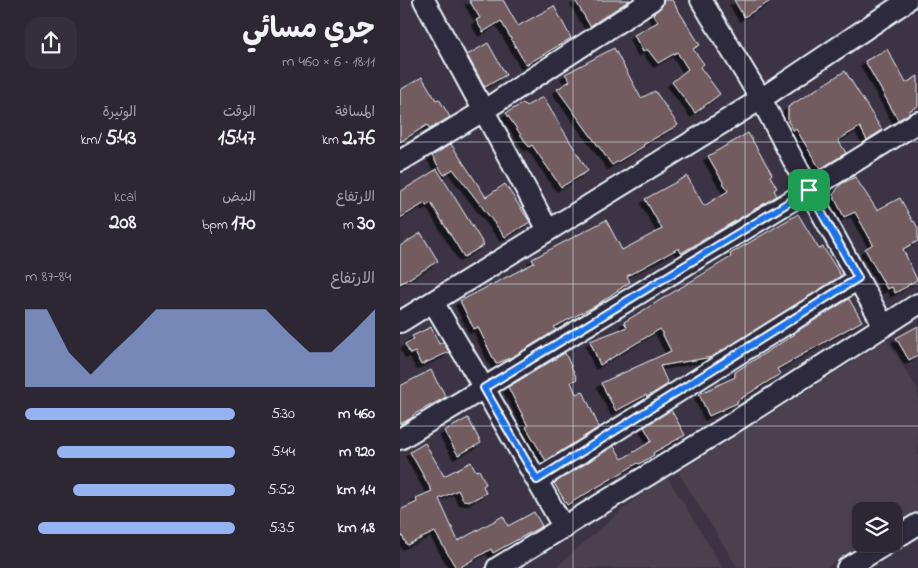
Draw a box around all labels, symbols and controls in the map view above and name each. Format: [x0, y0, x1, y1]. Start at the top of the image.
text: جري مسائي [242, 10, 375, 51]
button: share [25, 17, 77, 69]
text: 18:11 · 6 × 460 m [282, 50, 375, 74]
text: الوتيرة [103, 102, 136, 123]
text: الوقت [223, 102, 256, 123]
text: المسافة [335, 102, 375, 123]
text: 5:43 [105, 124, 136, 154]
text: 15:47 [218, 124, 256, 154]
text: 2.76 [342, 124, 375, 154]
text: /km [80, 130, 105, 151]
text: km [322, 130, 342, 151]
pin [788, 169, 830, 211]
icon: arrive [795, 176, 823, 204]
text: kcal [114, 187, 136, 208]
text: النبض [222, 187, 256, 208]
text: الارتفاع [336, 187, 375, 208]
text: 208 [109, 208, 136, 238]
text: 170 [231, 209, 256, 239]
text: 30 [357, 209, 375, 239]
text: bpm [202, 215, 231, 236]
text: m [343, 215, 357, 236]
text: 84–87 m [25, 265, 71, 289]
text: الارتفاع [330, 267, 375, 291]
text: 5:30 [271, 402, 295, 426]
text: 460 m [338, 402, 375, 426]
text: 5:44 [271, 440, 295, 464]
text: 920 m [339, 440, 375, 464]
text: 5:52 [267, 478, 295, 502]
text: 1.4 km [337, 478, 375, 502]
map controls [852, 502, 902, 552]
button: layers [852, 502, 902, 552]
text: 5:35 [269, 516, 295, 540]
text: 1.8 km [337, 516, 375, 540]

